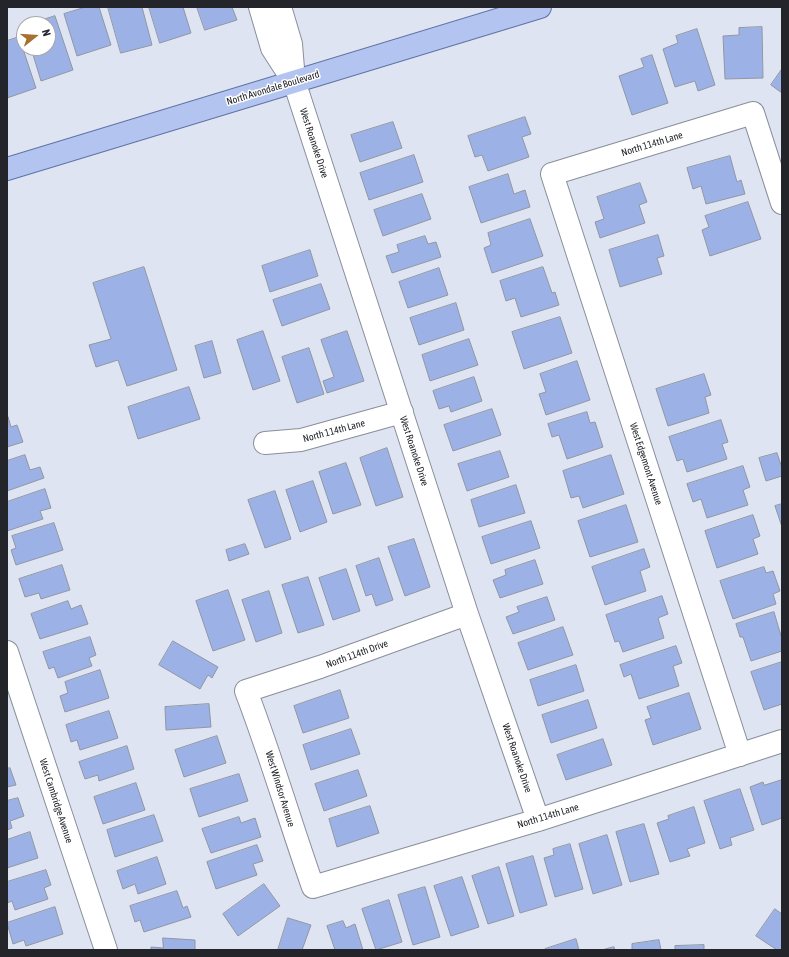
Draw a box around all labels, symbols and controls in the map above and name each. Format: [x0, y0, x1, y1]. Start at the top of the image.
north arrow [16, 16, 56, 56]
text: N [40, 28, 53, 38]
street label: North Avondale Boulevard [225, 68, 321, 108]
street label: West Roanoke Drive [297, 107, 331, 179]
street label: North 114th Lane [620, 129, 684, 159]
street label: West Roanoke Drive [397, 415, 431, 487]
street label: North 114th Lane [302, 417, 366, 445]
street label: West Edgemont Avenue [627, 421, 665, 507]
street label: North 114th Drive [324, 637, 390, 671]
street label: West Roanoke Drive [499, 722, 535, 794]
street label: West Windsor Avenue [263, 750, 297, 828]
street label: West Cambridge Avenue [37, 757, 75, 845]
street label: North 114th Lane [516, 801, 580, 831]

